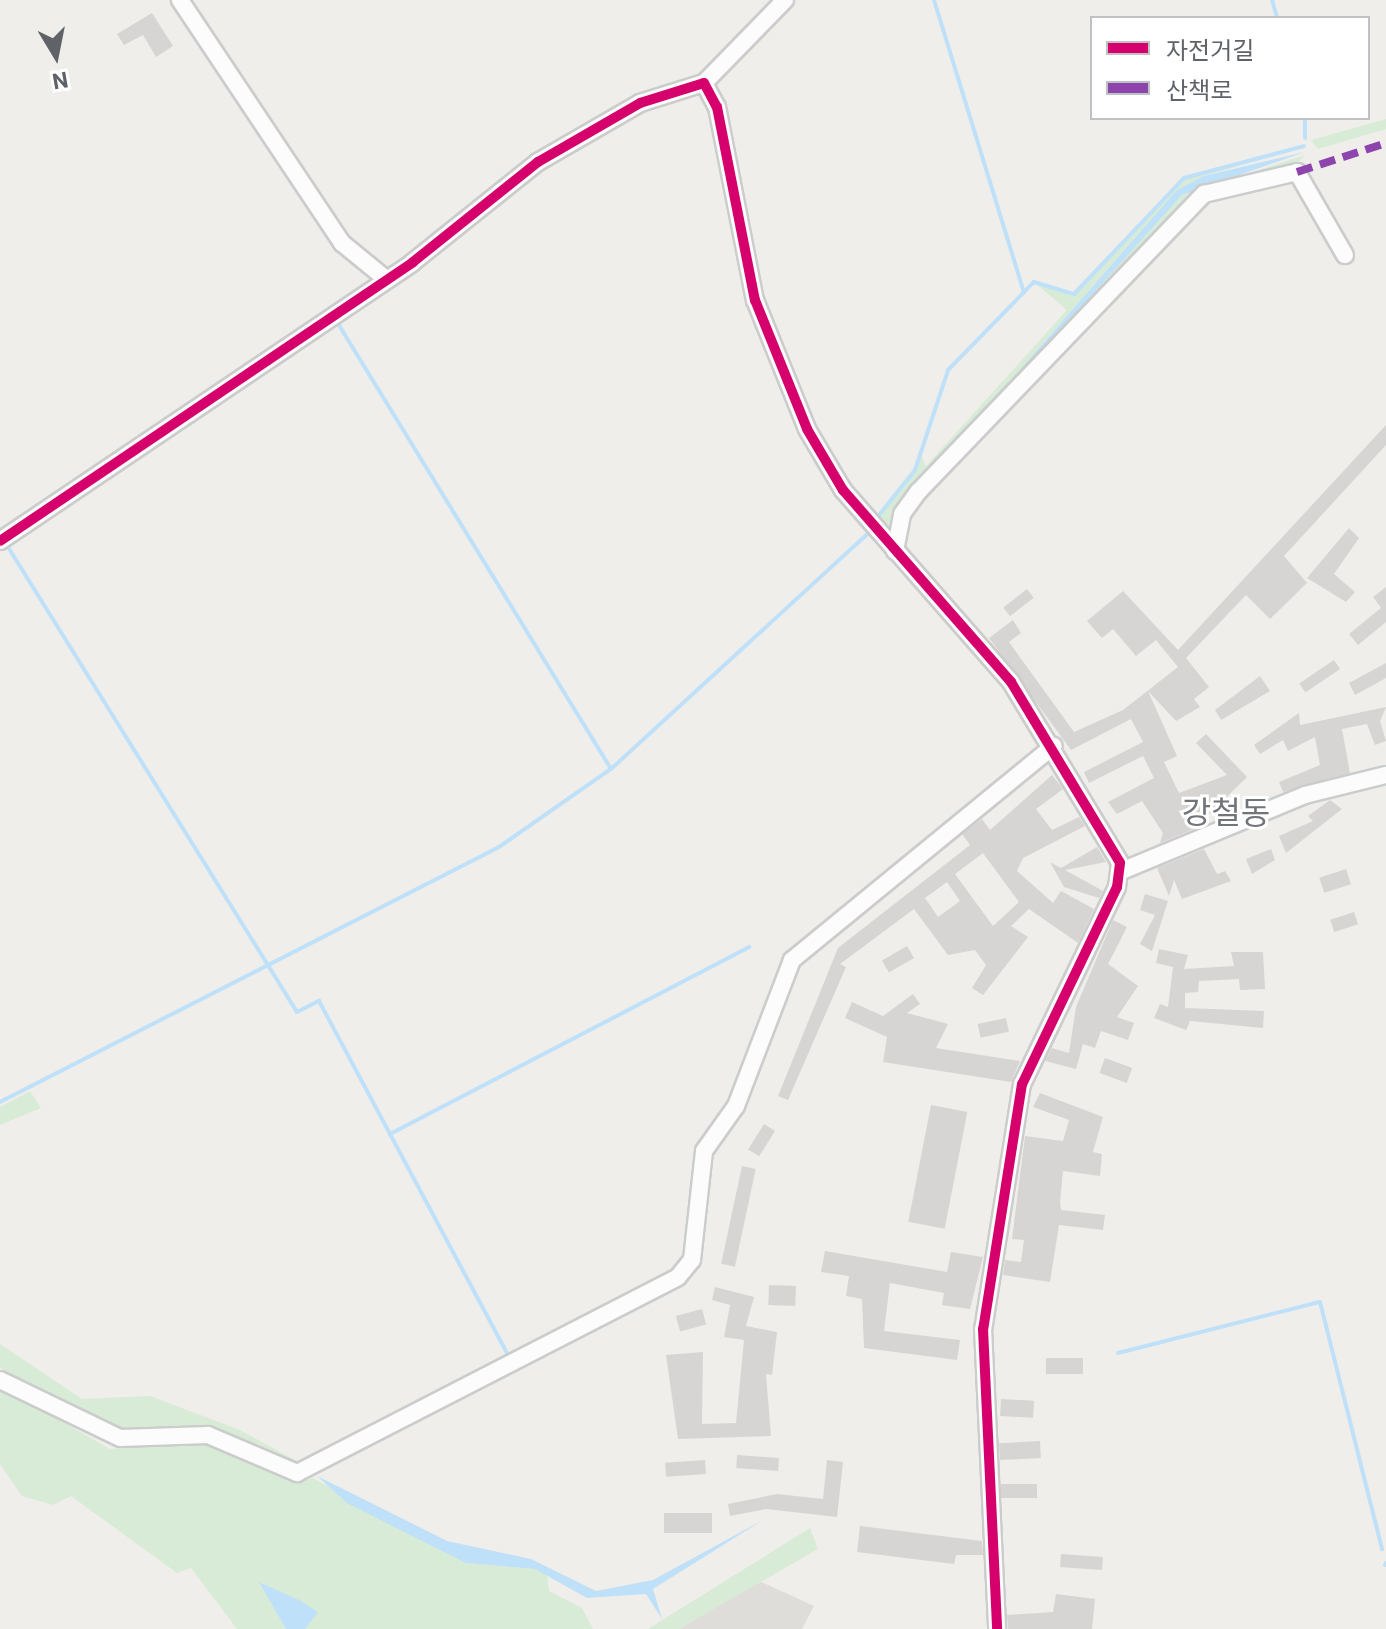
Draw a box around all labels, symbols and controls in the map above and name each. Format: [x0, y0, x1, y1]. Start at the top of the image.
north arrow [16, 16, 96, 96]
legend [1090, 16, 1370, 120]
text: 자전거길 [1166, 37, 1254, 65]
text: N [50, 66, 70, 94]
text: 산책로 [1166, 77, 1232, 105]
district label: 강철동 [1182, 794, 1270, 832]

